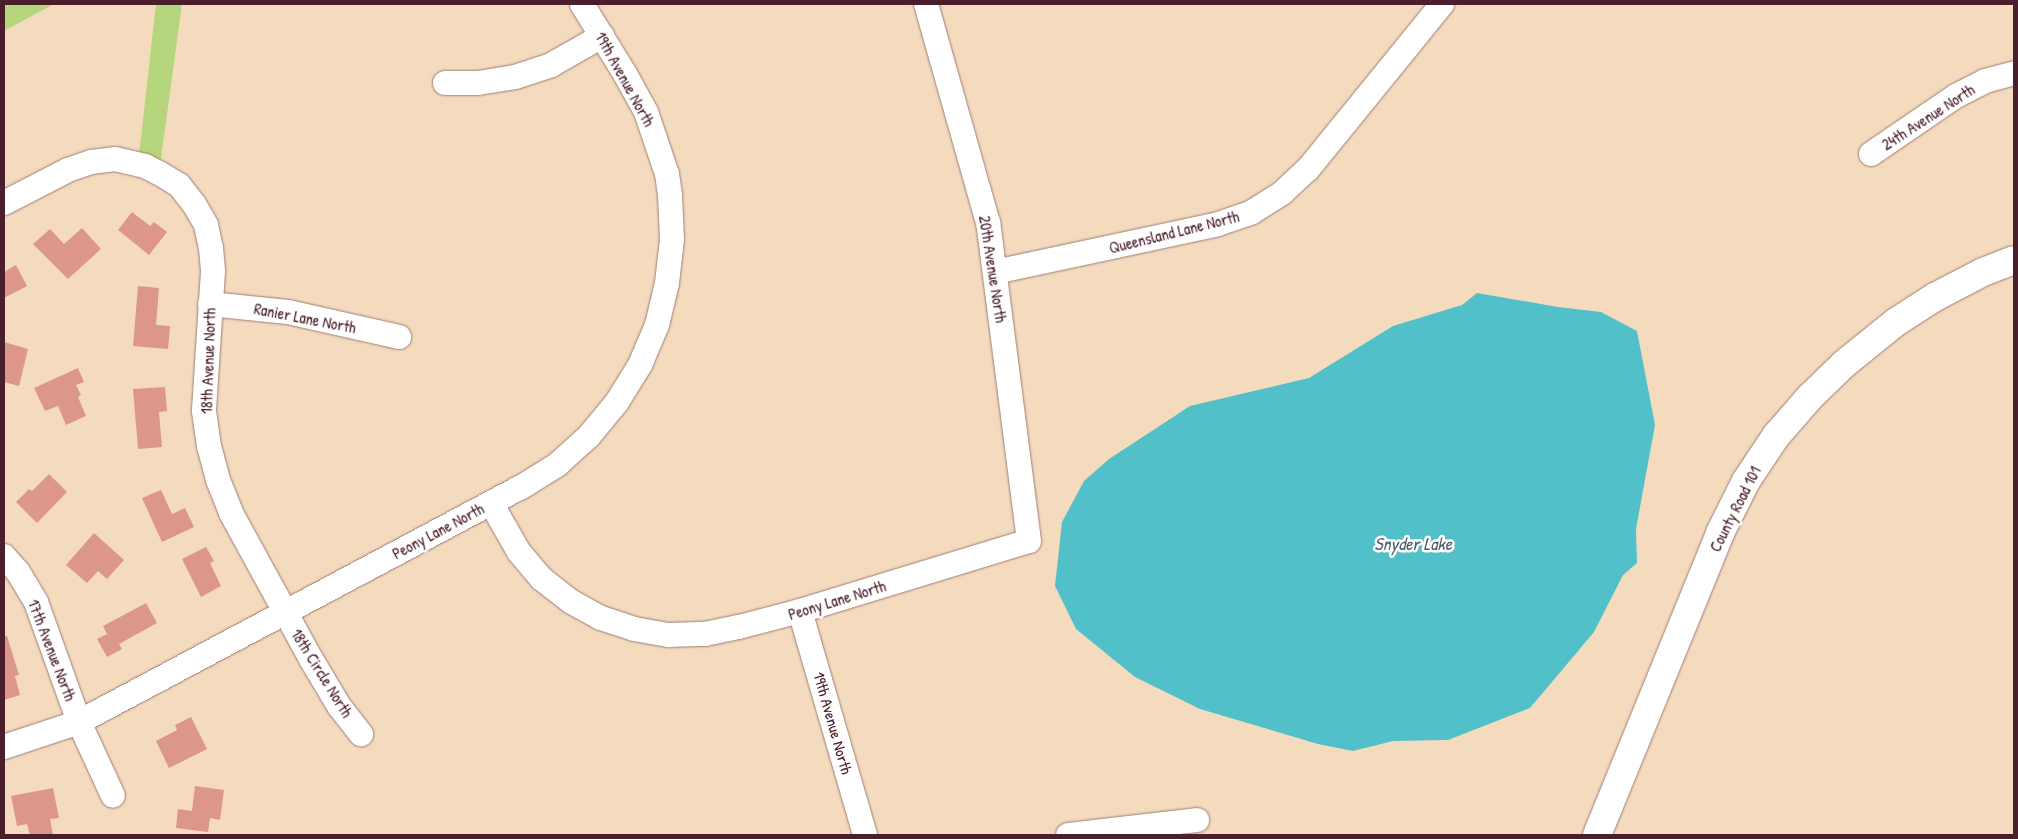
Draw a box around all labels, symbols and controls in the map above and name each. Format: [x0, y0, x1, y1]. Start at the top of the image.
street label: 19th Avenue North [591, 28, 659, 130]
street label: 24th Avenue North [1878, 80, 1978, 154]
street label: Queensland Lane North [1107, 207, 1241, 257]
street label: 20th Avenue North [975, 214, 1011, 324]
street label: Ranier Lane North [252, 299, 358, 337]
street label: 18th Avenue North [197, 308, 219, 414]
street label: County Road 101 [1705, 463, 1765, 555]
street label: Peony Lane North [389, 499, 487, 563]
water label: Snyder Lake [1374, 533, 1452, 555]
street label: Peony Lane North [786, 576, 888, 624]
street label: 17th Avenue North [24, 597, 80, 703]
street label: 18th Circle North [287, 625, 357, 721]
street label: 19th Avenue North [809, 670, 857, 776]

